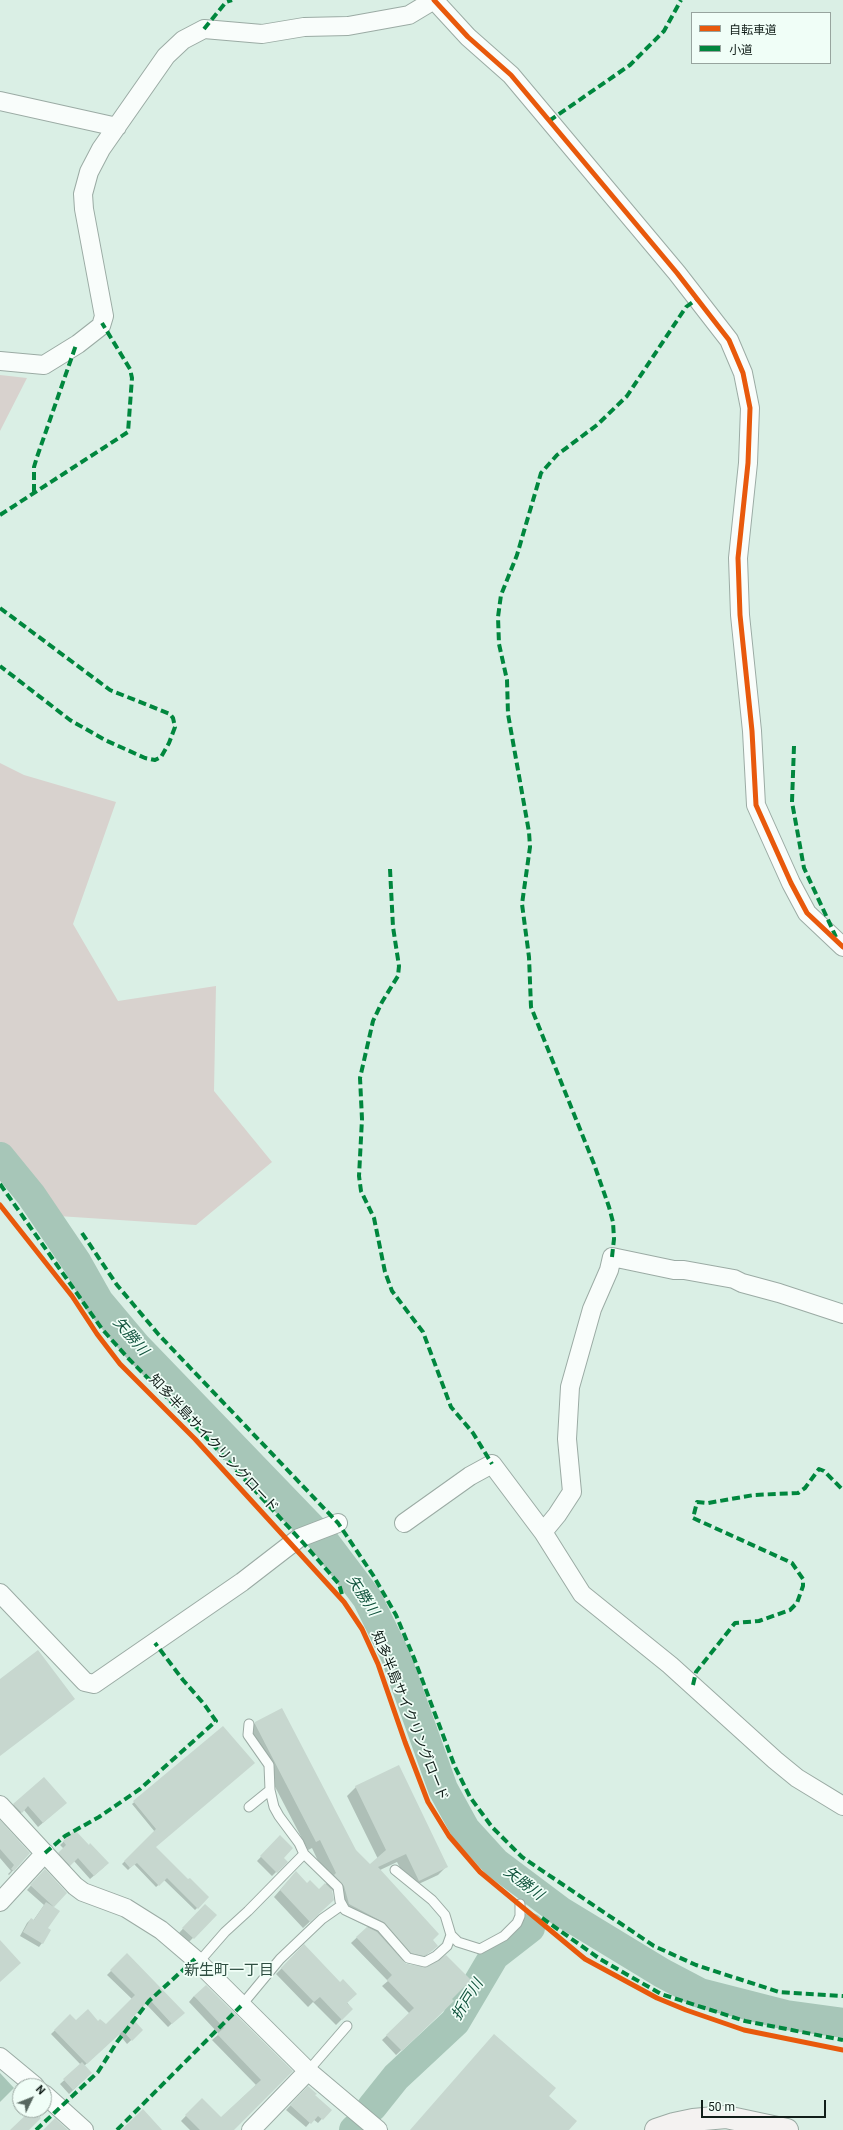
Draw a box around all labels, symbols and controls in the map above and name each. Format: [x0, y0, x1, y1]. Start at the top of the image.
legend [691, 12, 831, 64]
text: 自転車道 [729, 23, 777, 37]
text: 小道 [729, 43, 753, 57]
water label: 矢勝川 [108, 1314, 152, 1360]
street label: 知多半島サイクリングロード [145, 1372, 281, 1516]
water label: 矢勝川 [342, 1572, 382, 1620]
street label: 知多半島サイクリングロード [367, 1628, 451, 1804]
water label: 矢勝川 [500, 1863, 546, 1905]
district label: 新生町一丁目 [184, 1962, 274, 1980]
water label: 折戸川 [448, 1976, 488, 2024]
north arrow [12, 2078, 52, 2118]
text: N [33, 2083, 48, 2097]
scale bar [703, 2092, 828, 2118]
text: 50 m [708, 2100, 735, 2114]

